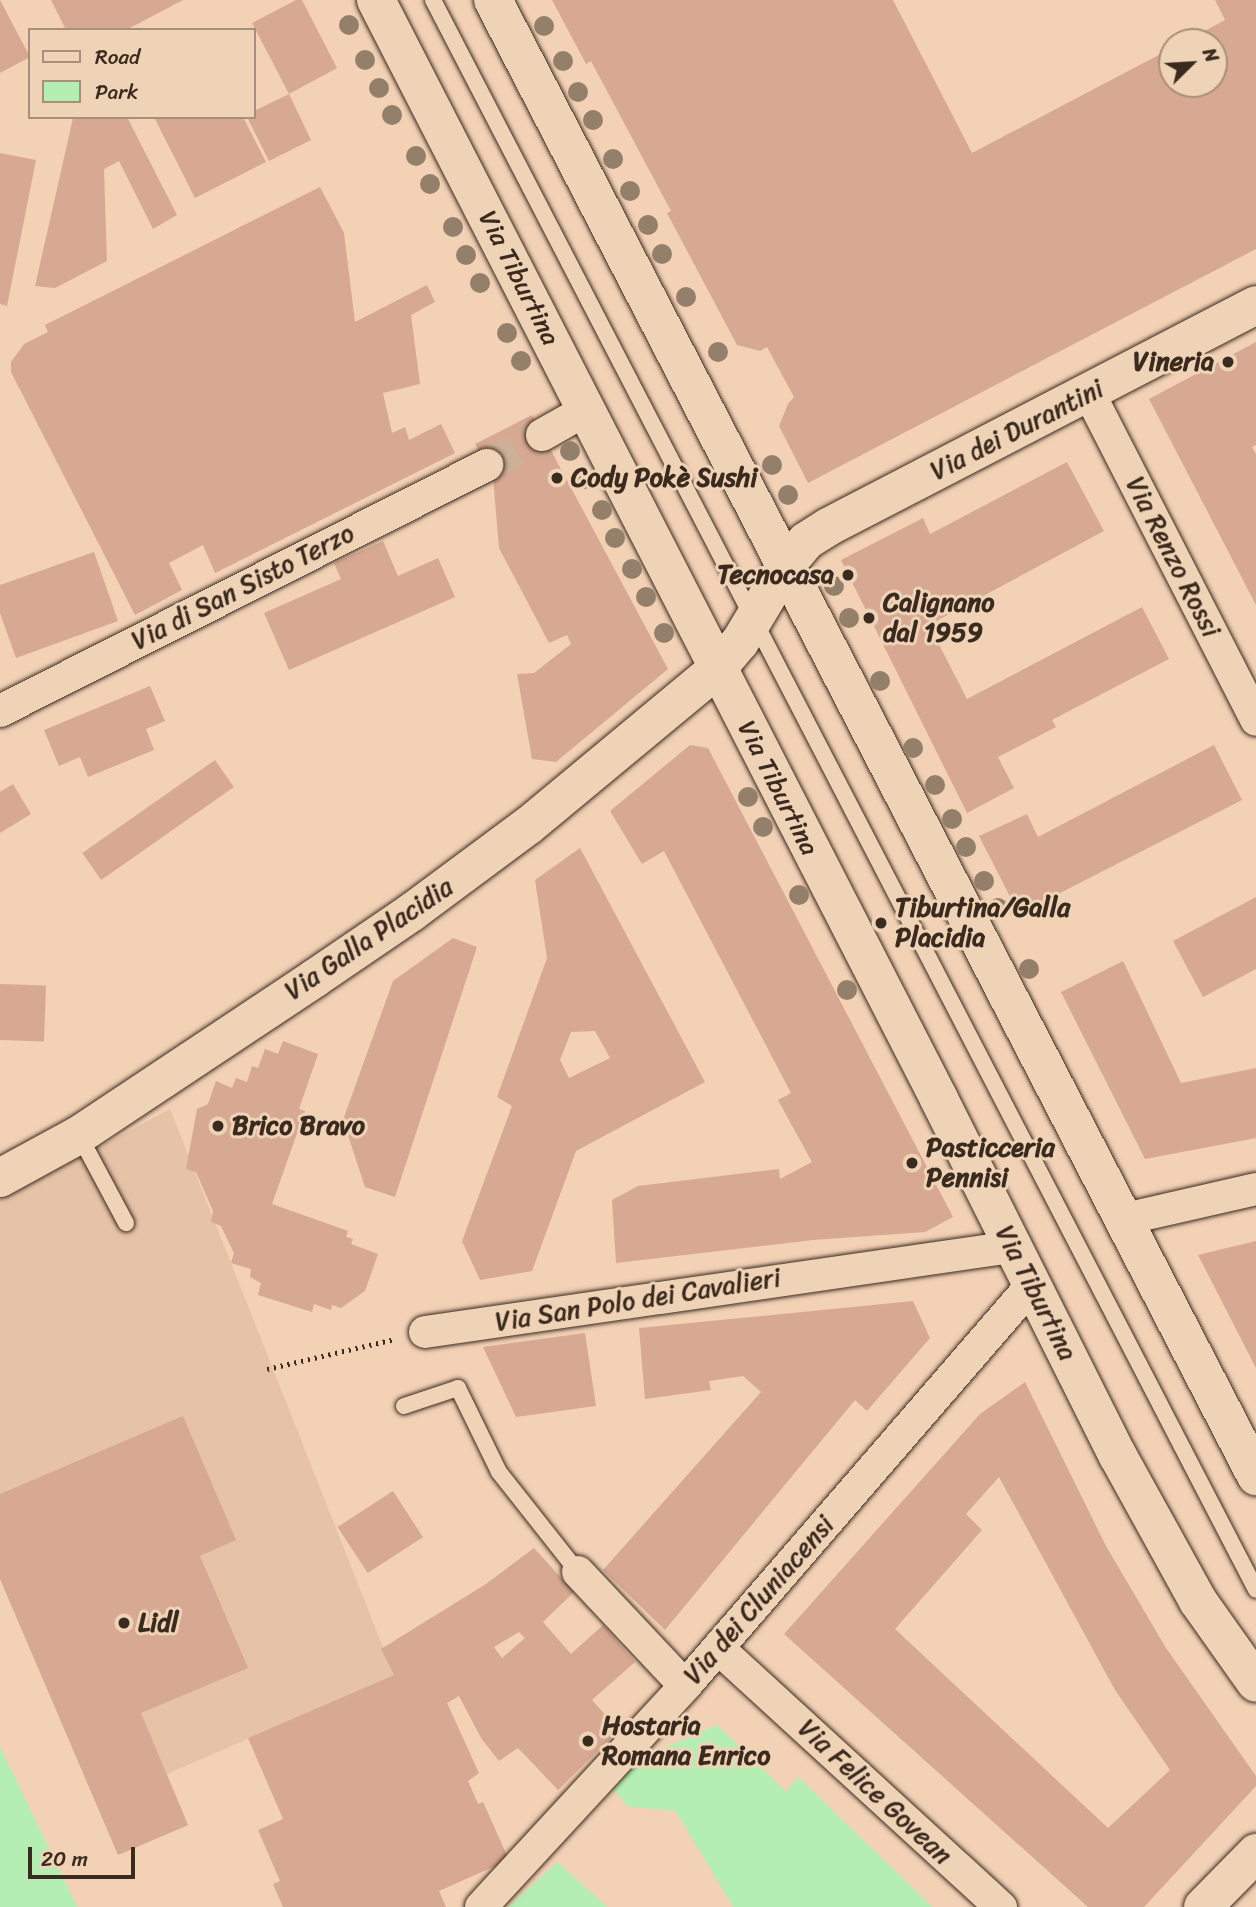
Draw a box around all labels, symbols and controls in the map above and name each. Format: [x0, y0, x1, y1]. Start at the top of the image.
legend [28, 28, 256, 119]
north arrow [1158, 28, 1228, 98]
text: Road [95, 38, 140, 76]
text: N [1193, 42, 1229, 68]
text: Park [95, 73, 138, 111]
street label: Via Tiburtina [472, 205, 566, 351]
place label: Vineria [1133, 346, 1214, 378]
marker: Vineria [1220, 354, 1236, 370]
street label: Via dei Durantini [926, 373, 1108, 487]
place label: Cody Pokè Sushi [571, 462, 760, 494]
marker: Cody Pokè Sushi [549, 470, 565, 486]
street label: Via Renzo Rossi [1119, 471, 1227, 643]
street label: Via di San Sisto Terzo [125, 517, 361, 657]
place label: Tecnocasa [717, 559, 834, 591]
marker: Tecnocasa [840, 567, 856, 583]
place label: Calignano dal 1959 [883, 587, 994, 648]
marker: Calignano dal 1959 [861, 610, 877, 626]
street label: Via Tiburtina [731, 715, 825, 861]
street label: Via Galla Placidia [279, 871, 459, 1007]
place label: Tiburtina/Galla Placidia [895, 892, 1070, 954]
marker: Tiburtina/Galla Placidia [873, 915, 889, 931]
place label: Brico Bravo [232, 1110, 365, 1142]
marker: Brico Bravo [210, 1118, 226, 1134]
place label: Pasticceria Pennisi [926, 1132, 1055, 1194]
marker: Pasticceria Pennisi [904, 1155, 920, 1171]
street label: Via Tiburtina [989, 1220, 1083, 1366]
street label: Via San Polo dei Cavalieri [492, 1262, 784, 1338]
street label: Via dei Cluniacensi [677, 1509, 841, 1691]
place label: Lidl [138, 1607, 178, 1639]
marker: Lidl [116, 1615, 132, 1631]
place label: Hostaria Romana Enrico [602, 1710, 770, 1772]
street label: Via Felice Govean [792, 1713, 958, 1871]
marker: Hostaria Romana Enrico [580, 1733, 596, 1749]
scale bar [32, 1834, 138, 1878]
text: 20 m [41, 1840, 88, 1878]

